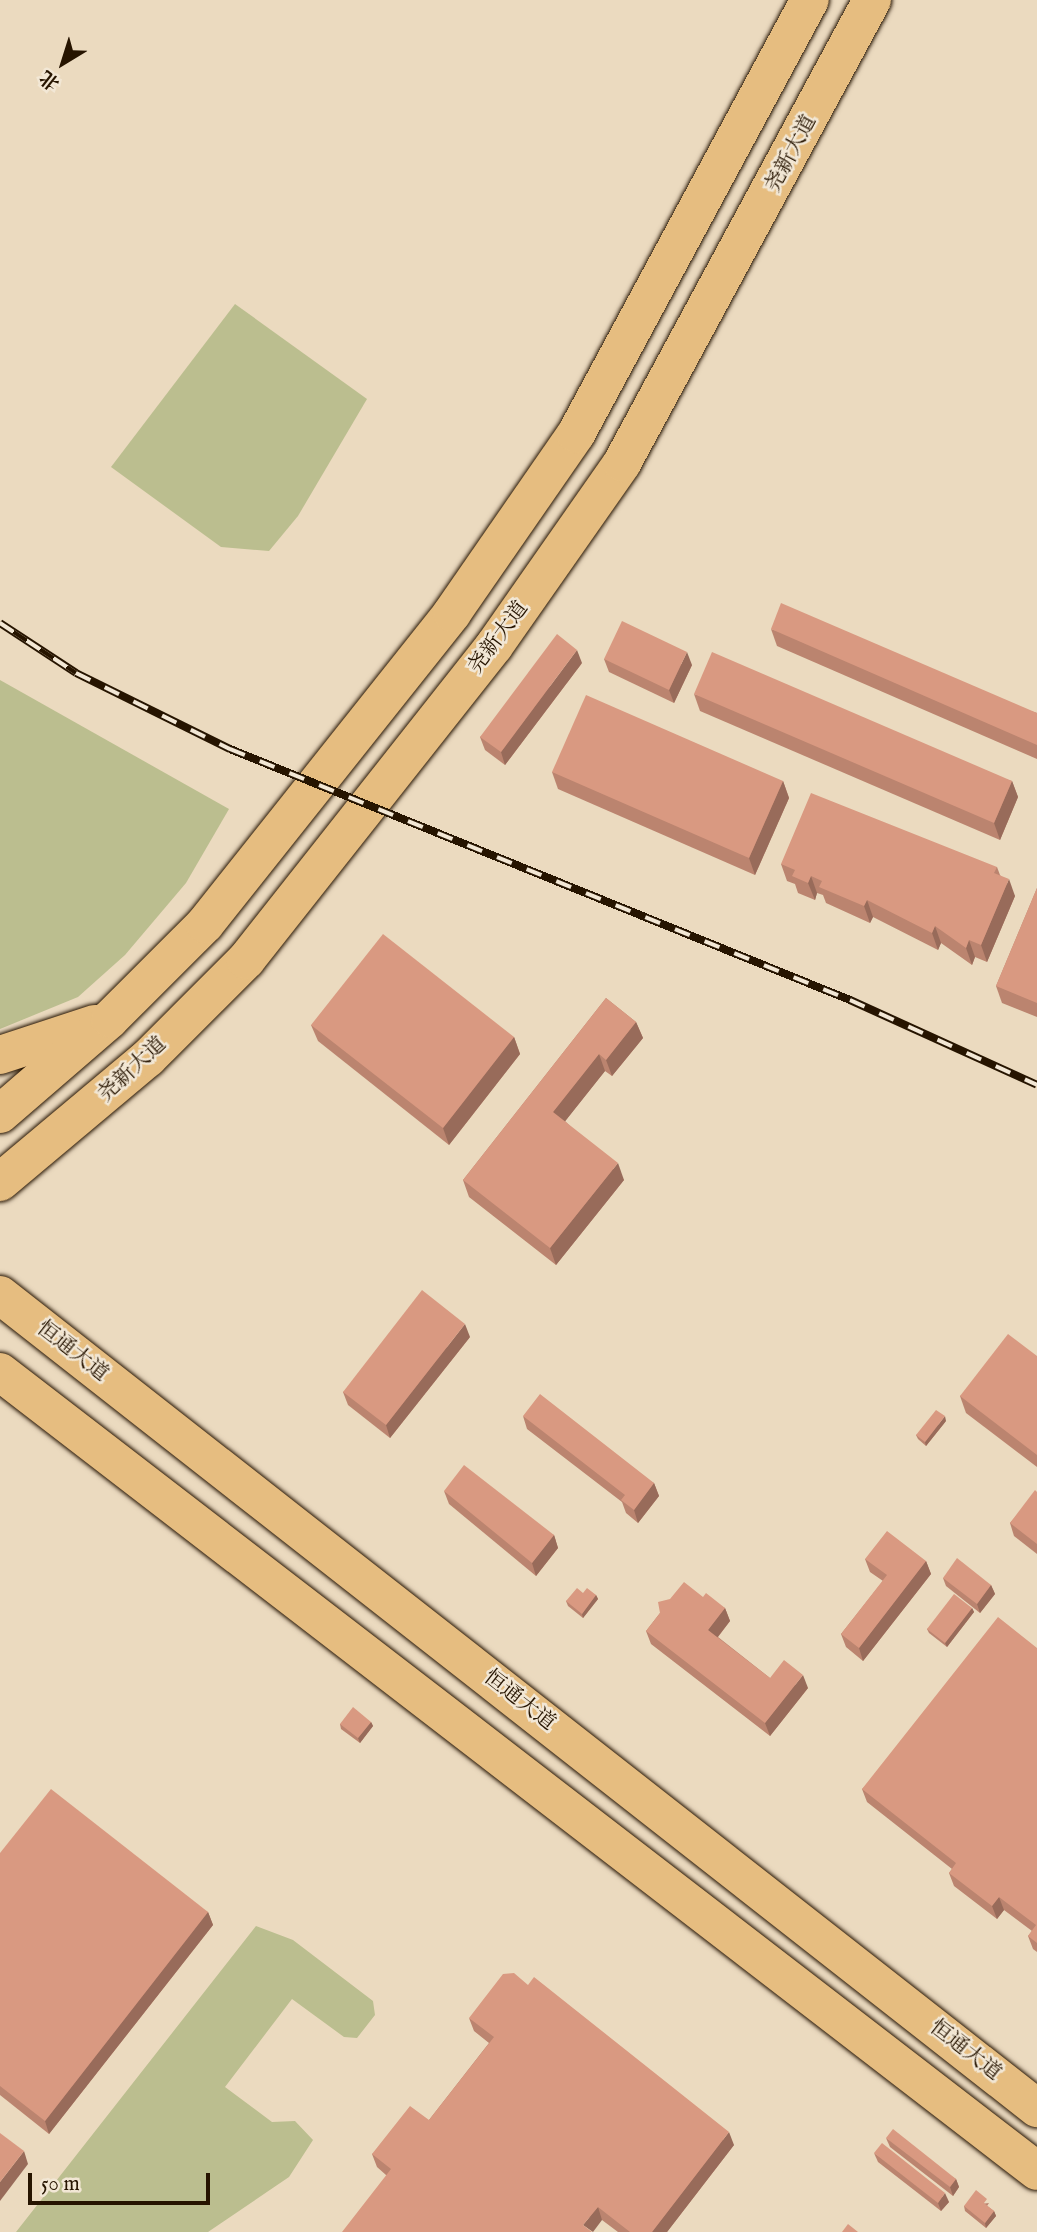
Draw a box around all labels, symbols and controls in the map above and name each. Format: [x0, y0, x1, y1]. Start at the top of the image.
north arrow [28, 28, 98, 98]
text: 北 [35, 64, 65, 95]
street label: 尧新大道 [761, 111, 823, 197]
street label: 尧新大道 [464, 597, 534, 679]
street label: 尧新大道 [94, 1032, 172, 1108]
street label: 恒通大道 [31, 1316, 113, 1388]
street label: 恒通大道 [478, 1665, 560, 1737]
street label: 恒通大道 [924, 2015, 1006, 2087]
scale bar [32, 2158, 214, 2202]
text: 50 m [41, 2171, 80, 2198]

